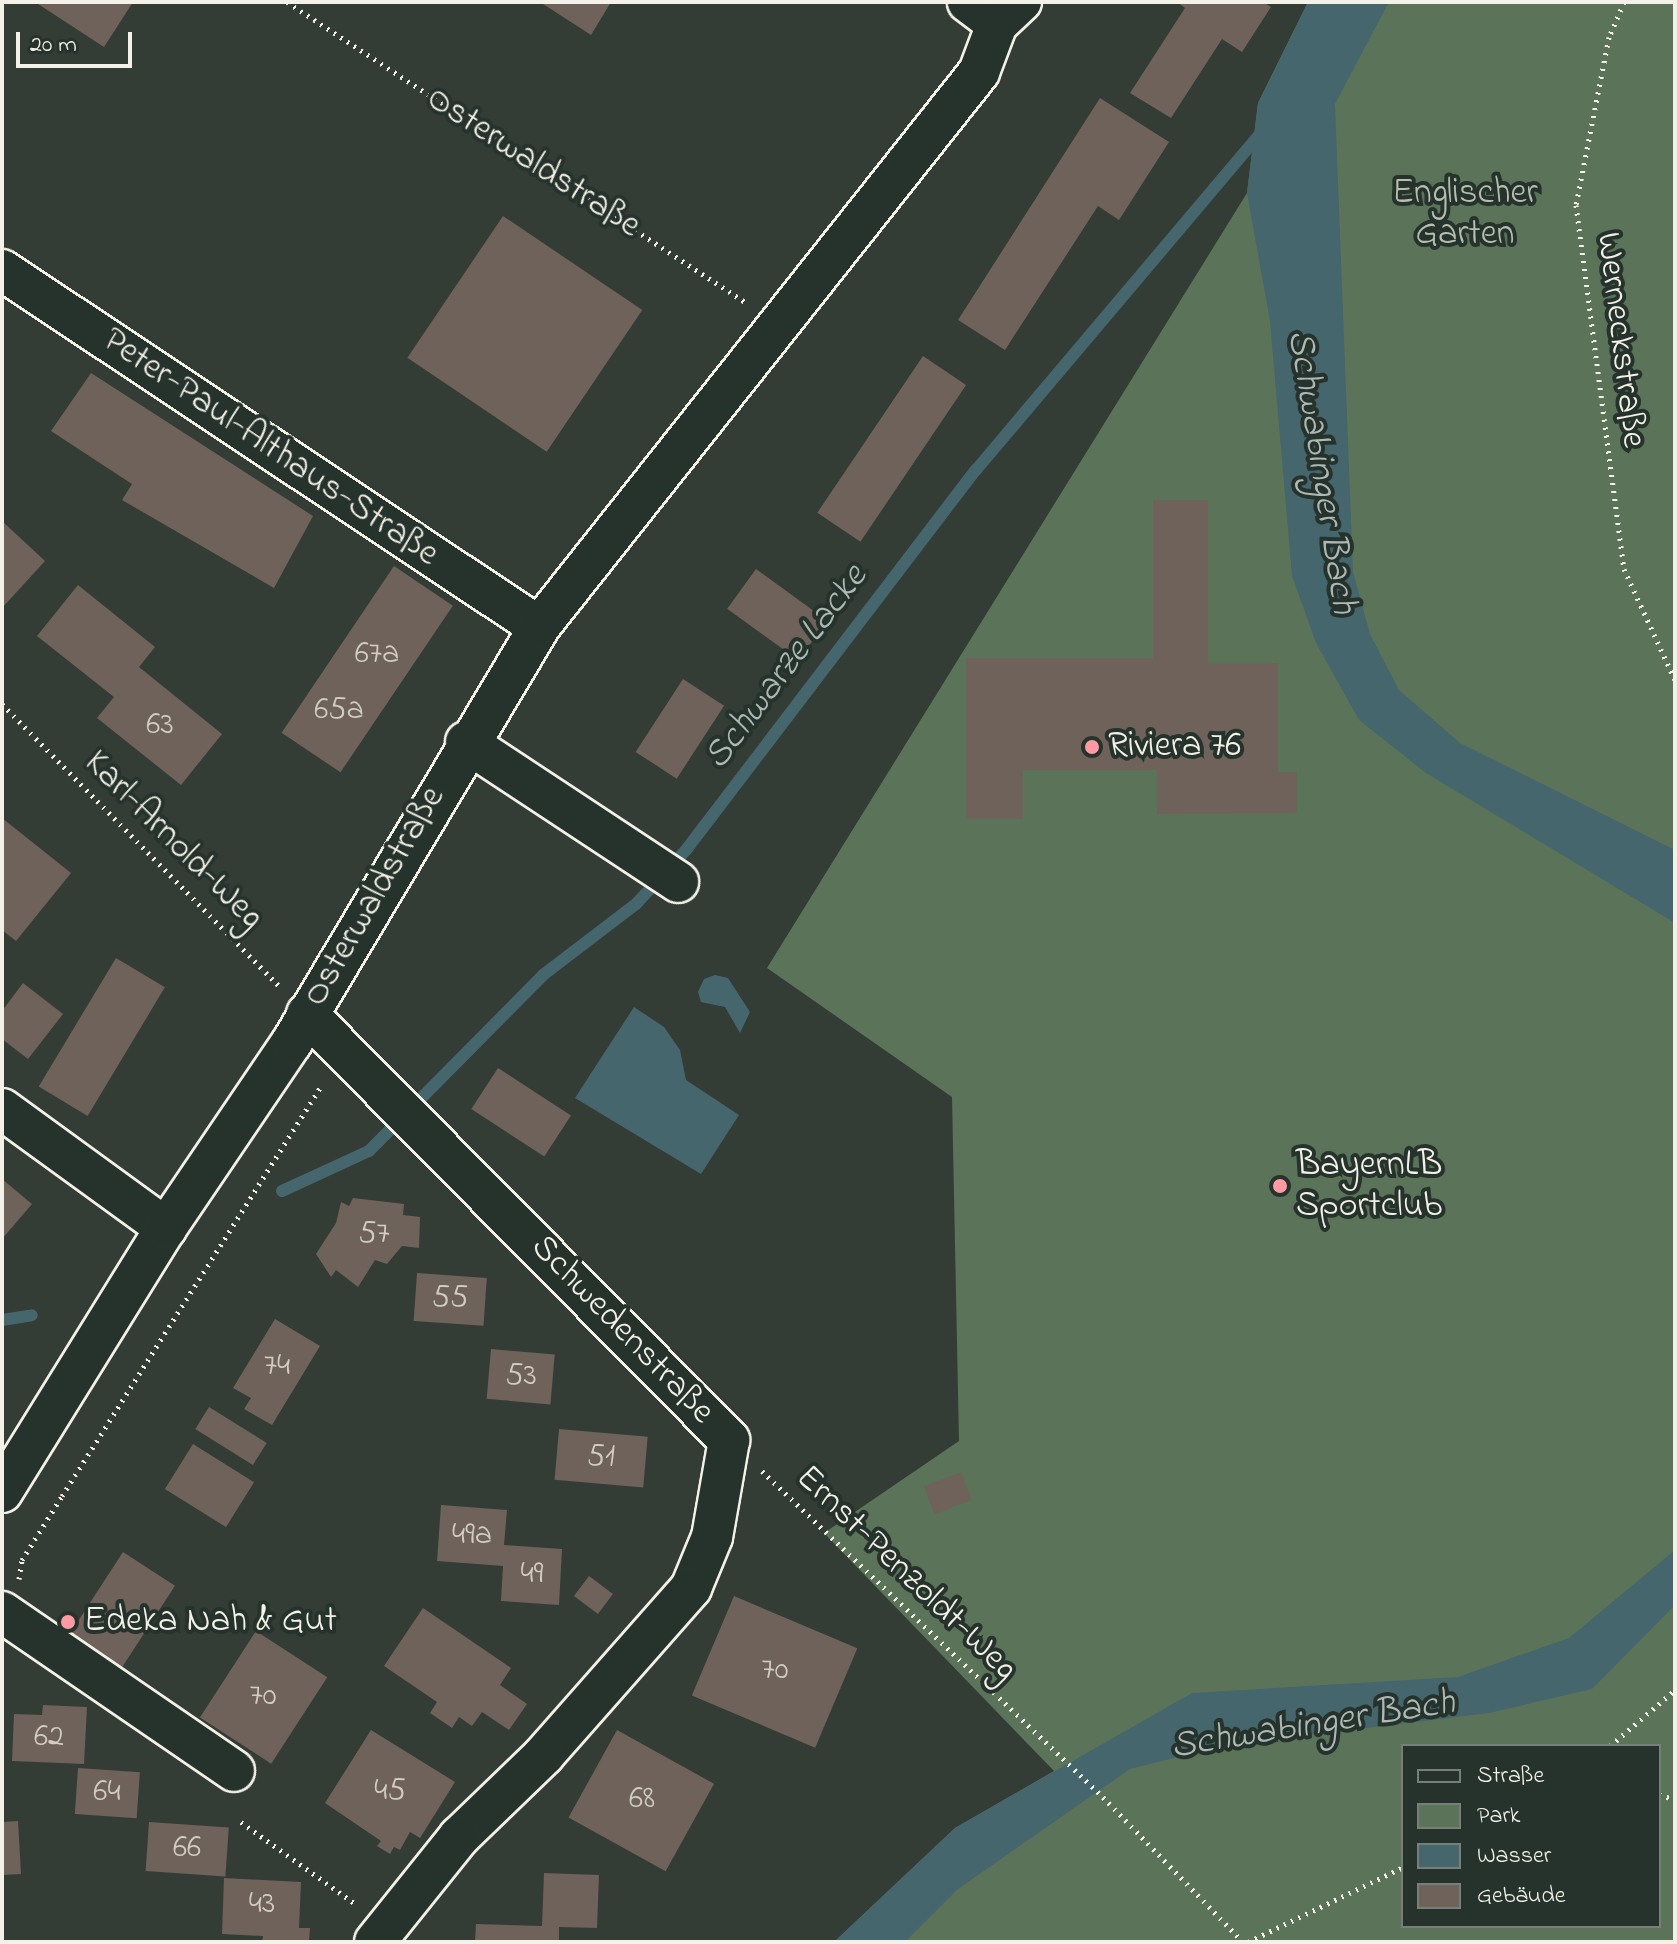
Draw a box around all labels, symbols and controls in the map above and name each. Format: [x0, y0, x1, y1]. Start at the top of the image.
scale bar [20, 16, 136, 66]
text: 20 m [30, 28, 77, 63]
street label: Osterwaldstraße [418, 78, 648, 248]
park label: Englischer Garten [1392, 171, 1538, 256]
street label: Werneckstraße [1585, 230, 1655, 450]
street label: Peter-Paul-Althaus-Straße [94, 319, 446, 577]
water label: Schwabinger Bach [1275, 327, 1365, 617]
water label: Schwarze Lacke [695, 557, 879, 779]
house number: 67a [355, 636, 399, 674]
house number: 65a [314, 692, 364, 730]
house number: 63 [146, 707, 174, 745]
place label: Riviera 76 [1108, 725, 1241, 769]
marker: Riviera 76 [1083, 738, 1101, 756]
street label: Karl-Arnold-Weg [74, 742, 272, 940]
street label: Osterwaldstraße [295, 779, 455, 1015]
place label: BayernLB Sportclub [1296, 1143, 1442, 1228]
marker: BayernLB Sportclub [1271, 1177, 1289, 1195]
house number: 57 [358, 1216, 390, 1254]
street label: Schwedenstraße [521, 1227, 723, 1433]
house number: 55 [432, 1280, 468, 1318]
house number: 74 [264, 1348, 290, 1386]
house number: 53 [505, 1358, 537, 1396]
house number: 51 [587, 1439, 615, 1477]
street label: Ernst-Penzoldt-Weg [786, 1457, 1026, 1691]
house number: 49a [452, 1517, 492, 1555]
house number: 49 [521, 1556, 543, 1594]
place label: Edeka Nah & Gut [84, 1600, 337, 1644]
marker: Edeka Nah & Gut [59, 1613, 77, 1631]
house number: 70 [761, 1652, 789, 1690]
house number: 70 [249, 1678, 277, 1716]
water label: Schwabinger Bach [1168, 1681, 1458, 1771]
house number: 62 [34, 1719, 64, 1757]
legend [1401, 1744, 1661, 1928]
text: Straße [1477, 1759, 1544, 1794]
house number: 45 [374, 1773, 406, 1811]
house number: 64 [93, 1774, 121, 1812]
house number: 68 [629, 1781, 655, 1819]
text: Park [1477, 1799, 1520, 1834]
house number: 66 [173, 1830, 201, 1868]
text: Wasser [1477, 1839, 1551, 1874]
text: Gebäude [1477, 1879, 1566, 1914]
house number: 43 [249, 1886, 275, 1924]

